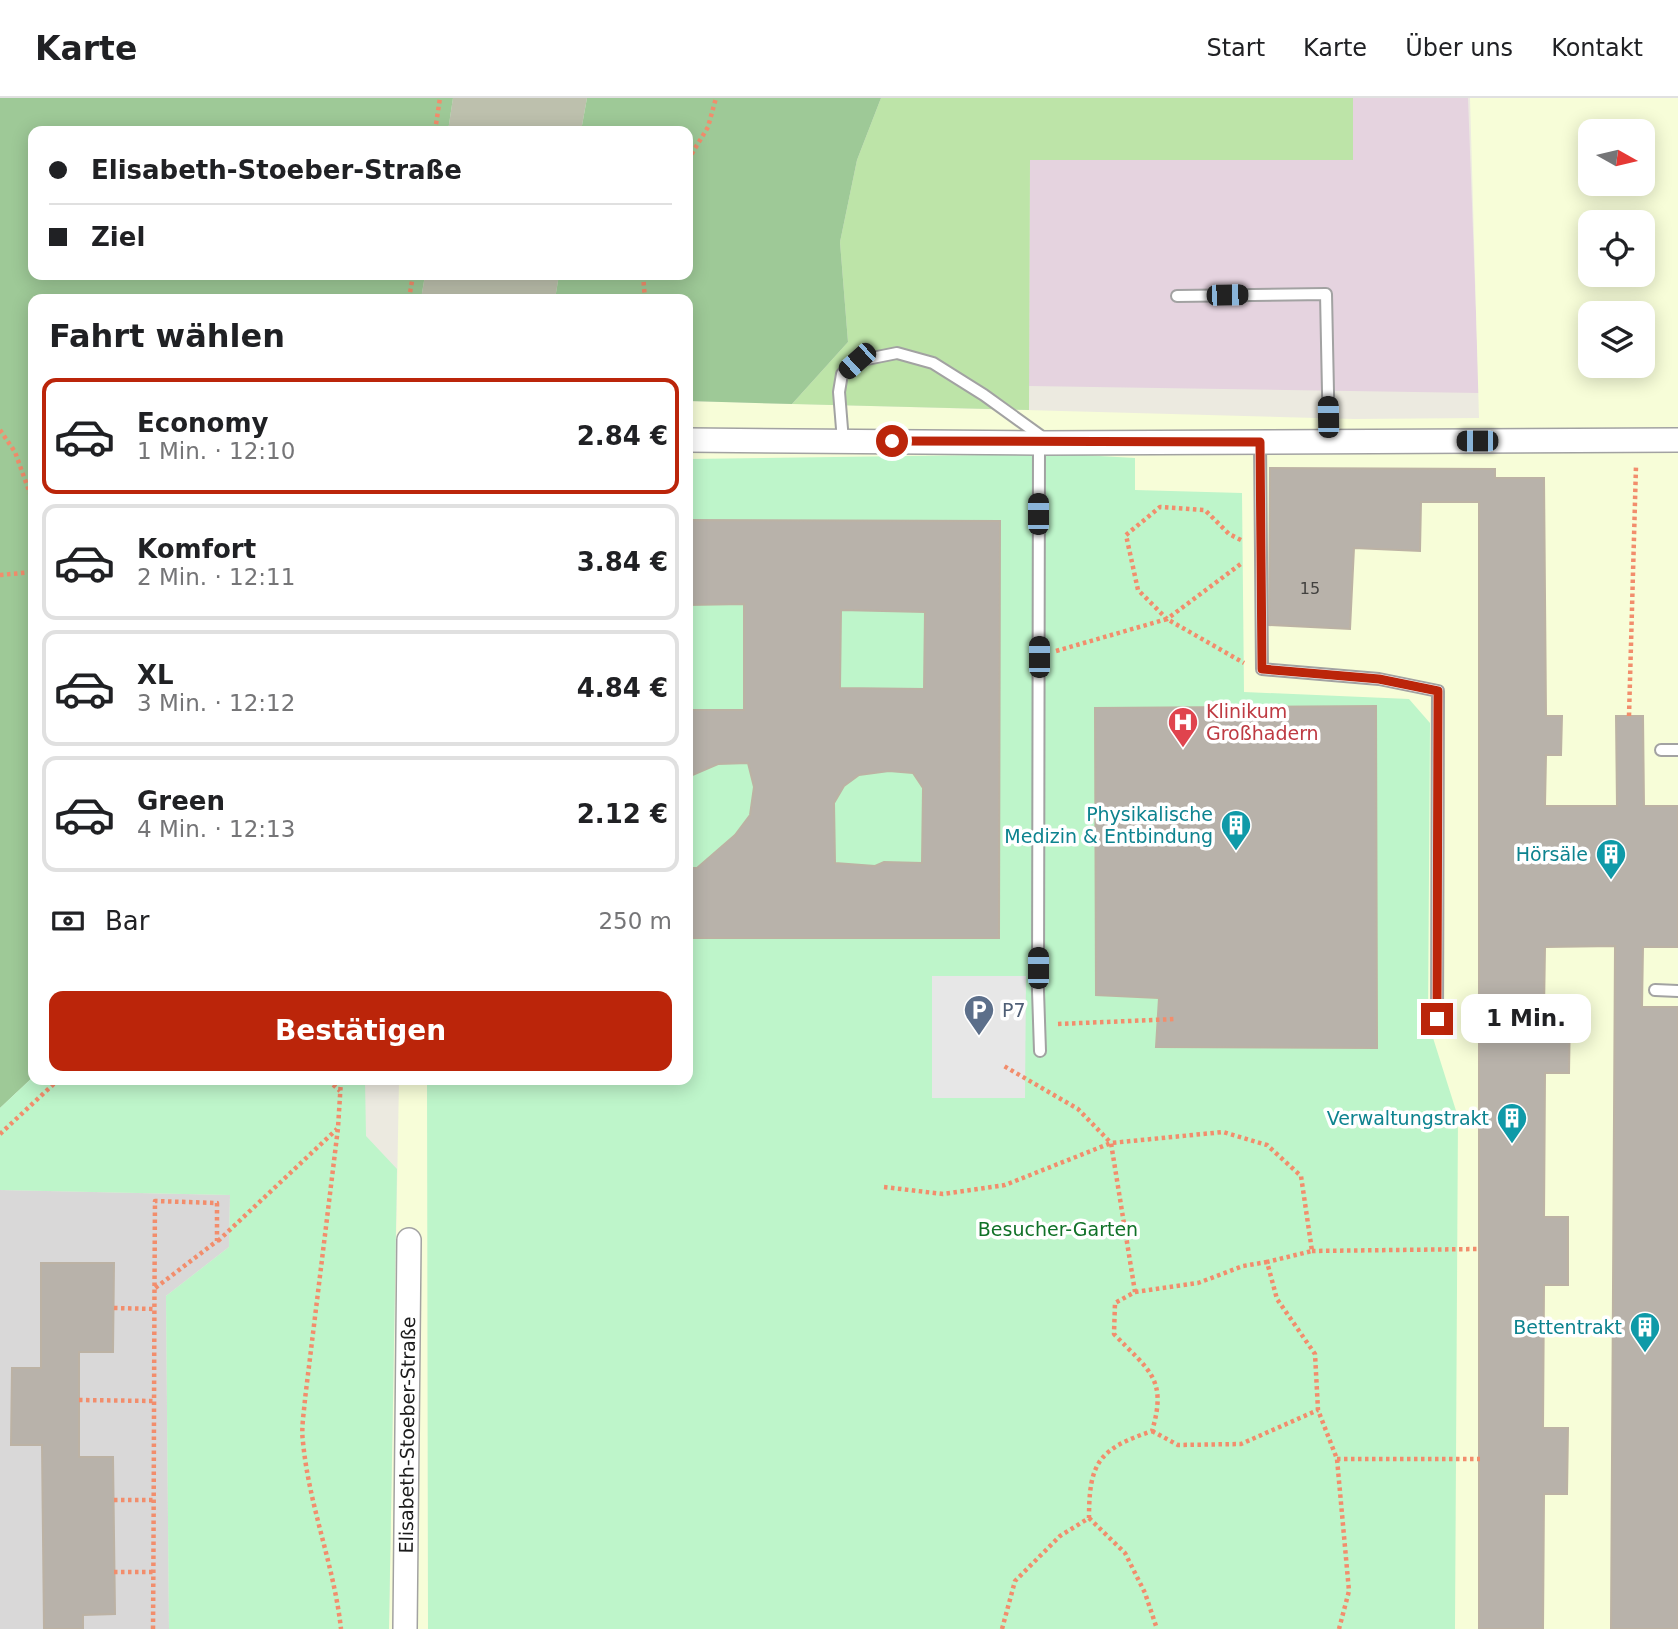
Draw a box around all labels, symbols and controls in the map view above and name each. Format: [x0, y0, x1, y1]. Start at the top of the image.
text: Karte [35, 29, 137, 68]
text: Start [1206, 34, 1265, 62]
text: Karte [1303, 34, 1367, 62]
text: Über uns [1405, 34, 1513, 62]
text: Kontakt [1551, 34, 1643, 62]
north arrow [1578, 119, 1656, 196]
map controls [1578, 119, 1655, 378]
text: Elisabeth-Stoeber-Straße [91, 155, 462, 185]
button: locate [1578, 210, 1655, 287]
text: Ziel [91, 222, 145, 252]
car [1206, 284, 1249, 306]
button: layers [1578, 301, 1655, 378]
text: Fahrt wählen [49, 317, 285, 355]
car [835, 339, 880, 383]
car [1318, 396, 1339, 438]
icon: car [53, 405, 116, 468]
text: Economy [137, 408, 268, 438]
text: 2.84 € [577, 421, 668, 451]
route start [876, 425, 908, 457]
car [1457, 431, 1499, 452]
text: 1 Min. · 12:10 [137, 438, 295, 464]
car [1028, 493, 1049, 535]
icon: car [53, 531, 116, 594]
text: Komfort [137, 534, 256, 564]
text: 3.84 € [577, 547, 668, 577]
text: 2 Min. · 12:11 [137, 564, 295, 590]
house number: 15 [1300, 579, 1320, 598]
car [1029, 636, 1050, 678]
icon: car [53, 657, 116, 720]
text: XL [137, 660, 174, 690]
text: 4.84 € [577, 673, 668, 703]
text: 3 Min. · 12:12 [137, 690, 295, 716]
place label: Klinikum Großhadern [1206, 700, 1319, 744]
hospital icon: Klinikum Großhadern [1166, 705, 1200, 749]
icon: car [53, 783, 116, 846]
text: Green [137, 786, 225, 816]
text: 2.12 € [577, 799, 668, 829]
place label: Physikalische Medizin & Entbindung [1004, 803, 1213, 847]
building icon: Physikalische Medizin & Entbindung [1219, 808, 1253, 852]
text: 4 Min. · 12:13 [137, 816, 295, 842]
building icon: Hörsäle [1594, 837, 1628, 881]
place label: Hörsäle [1516, 843, 1588, 865]
icon: cash [49, 902, 87, 940]
text: Bar [105, 906, 149, 936]
text: 250 m [598, 908, 672, 934]
car [1028, 947, 1049, 989]
button: Bestätigen [49, 991, 672, 1071]
parking icon: P7 [962, 993, 996, 1037]
callout: 1 Min. [1462, 995, 1591, 1044]
place label: P7 [1002, 999, 1026, 1021]
route end [1421, 1003, 1453, 1035]
text: 1 Min. [1486, 1005, 1566, 1031]
building icon: Verwaltungstrakt [1495, 1101, 1529, 1145]
place label: Verwaltungstrakt [1327, 1107, 1489, 1129]
park label: Besucher-Garten [978, 1218, 1138, 1240]
building icon: Bettentrakt [1628, 1310, 1662, 1354]
street label: Elisabeth-Stoeber-Straße [395, 1316, 419, 1554]
place label: Bettentrakt [1513, 1316, 1622, 1338]

